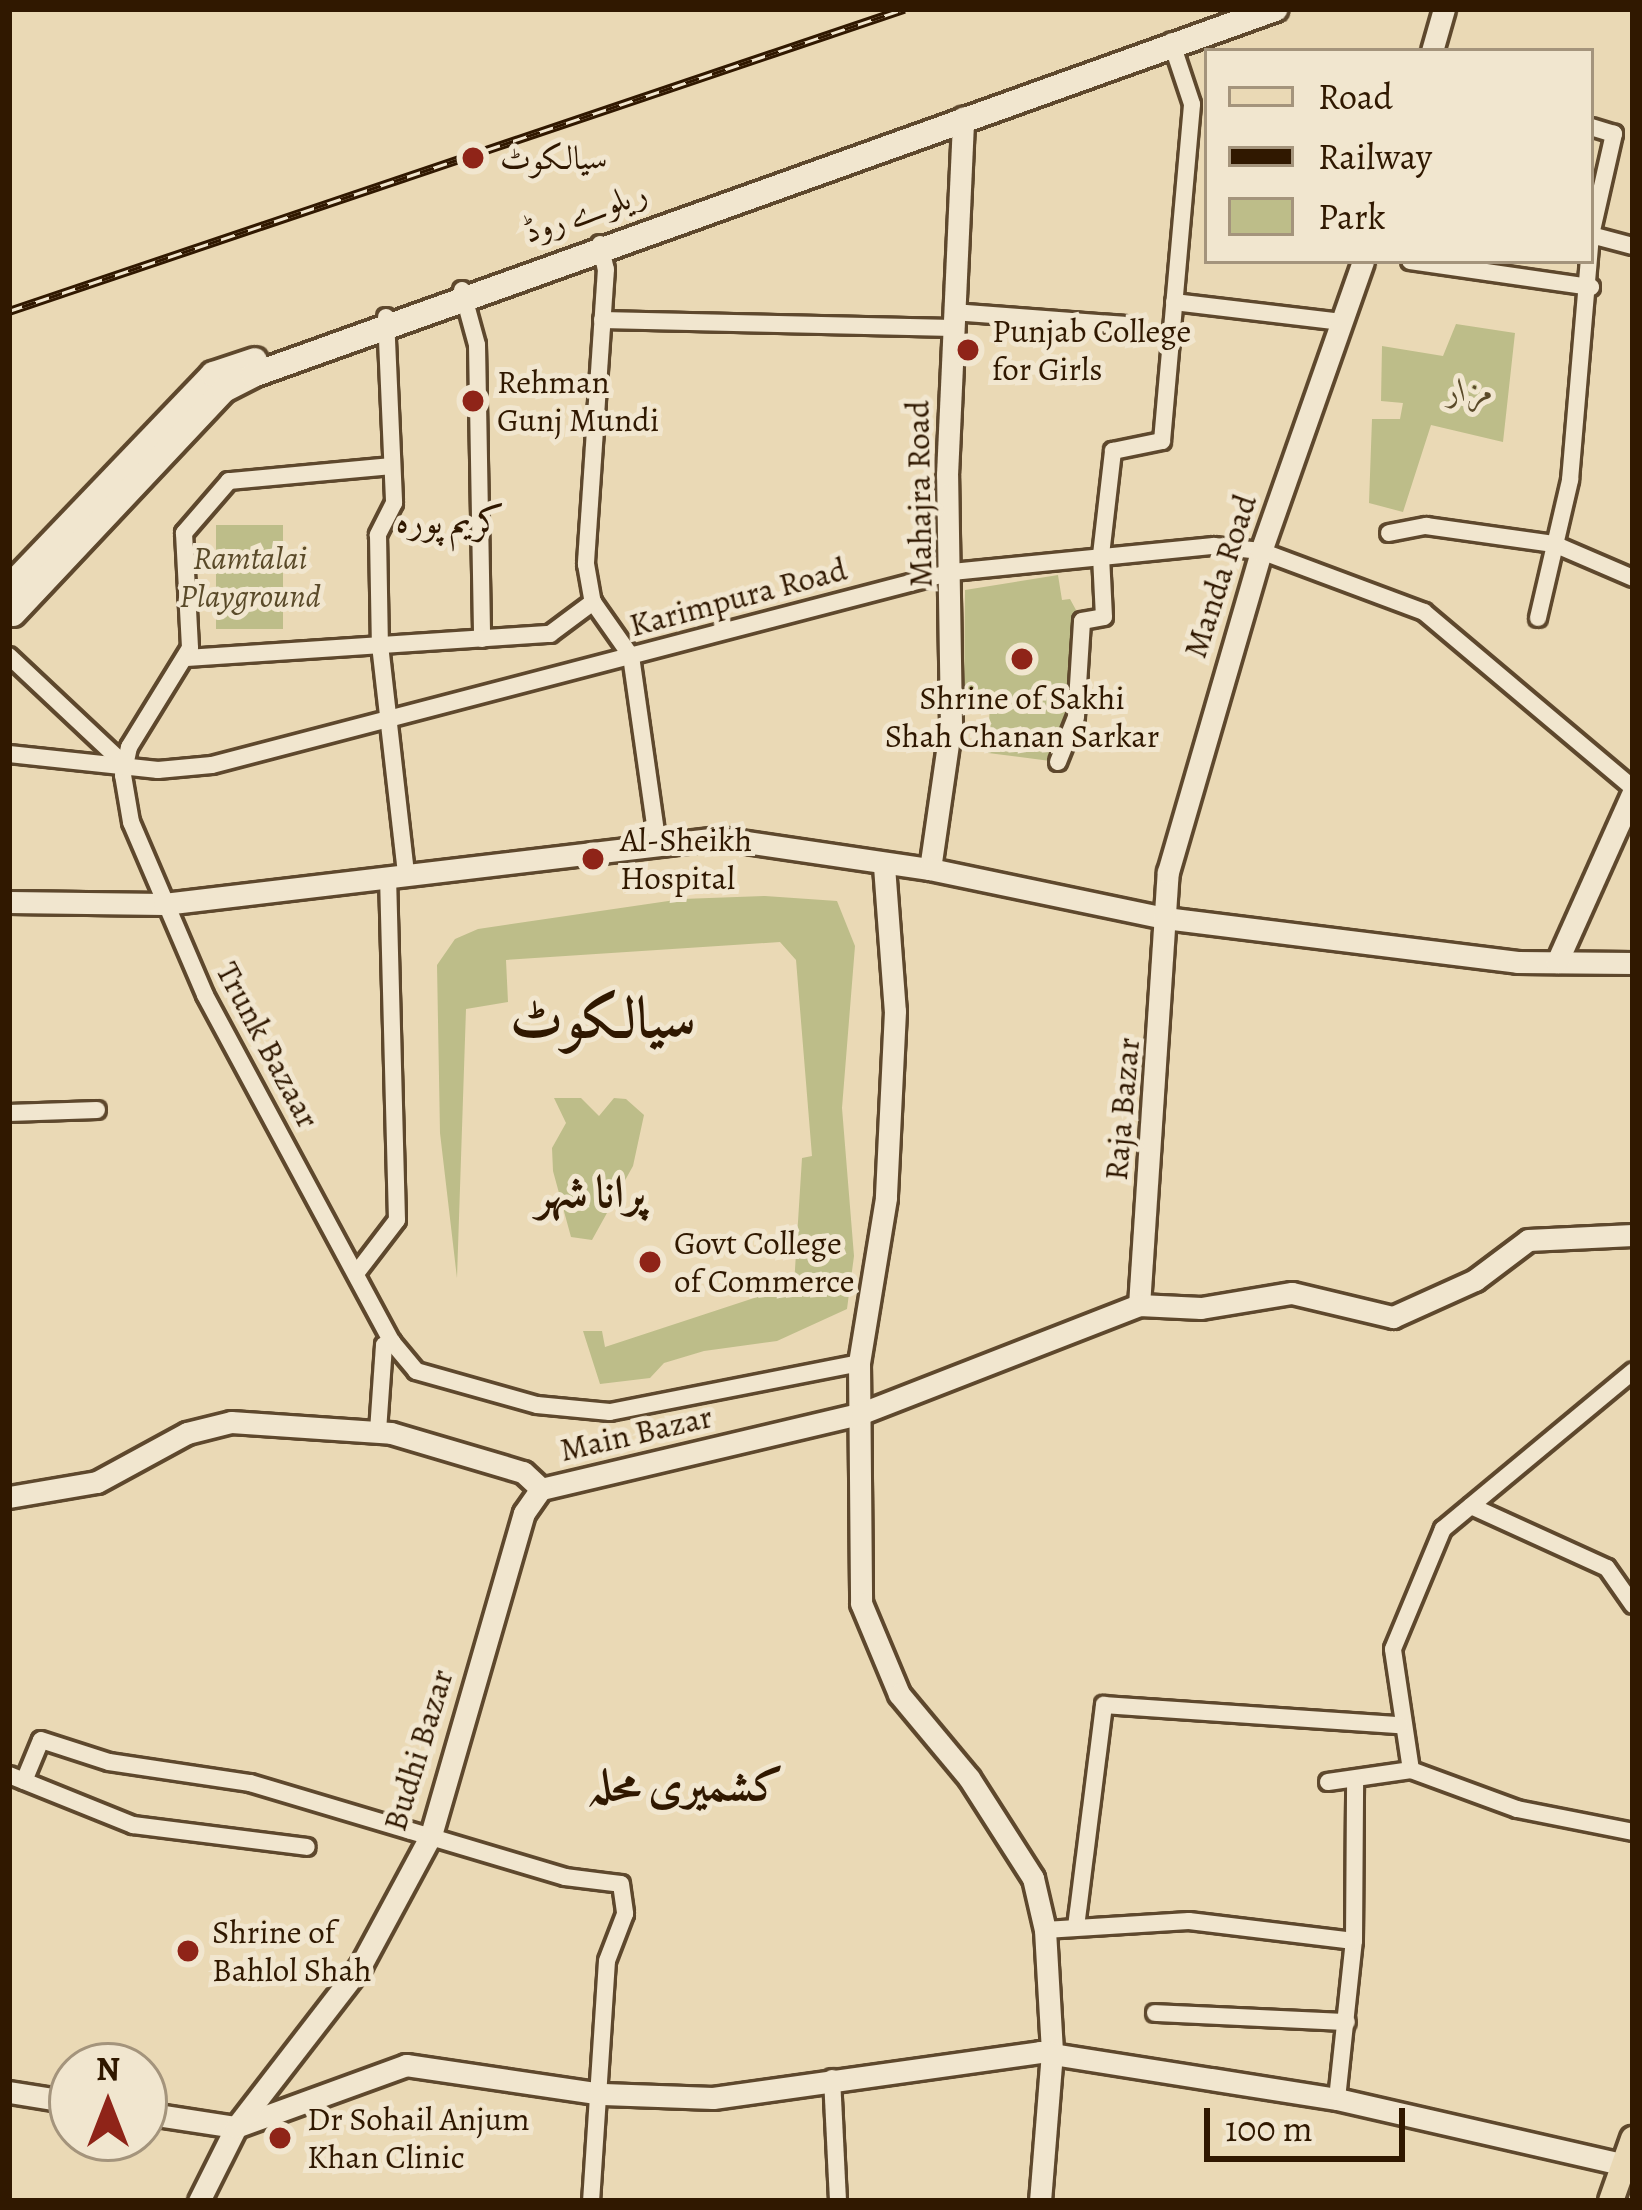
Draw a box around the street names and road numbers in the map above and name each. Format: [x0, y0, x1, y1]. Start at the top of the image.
street label: ریلوے روڈ [518, 172, 652, 252]
street label: Mahajra Road [898, 400, 940, 588]
street label: Manda Road [1175, 489, 1265, 663]
street label: Karimpura Road [625, 549, 851, 645]
street label: Trunk Bazaar [208, 955, 328, 1135]
street label: Raja Bazar [1096, 1036, 1148, 1182]
street label: Main Bazar [556, 1396, 716, 1470]
street label: Budhi Bazar [375, 1664, 461, 1836]

